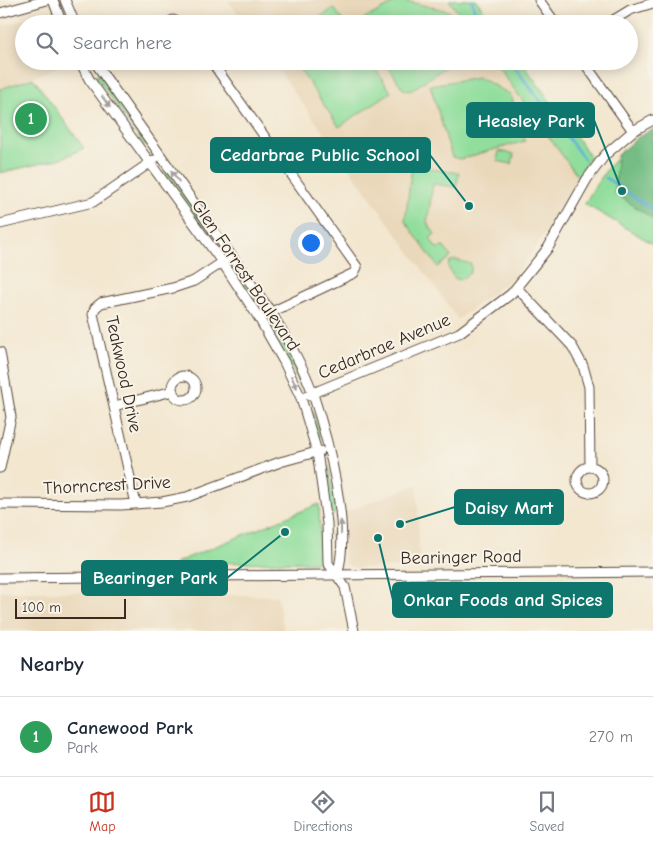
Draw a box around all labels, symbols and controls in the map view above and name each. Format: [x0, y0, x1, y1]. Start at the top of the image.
search box [15, 15, 638, 70]
icon: search [33, 29, 61, 57]
text: Search here [73, 32, 172, 54]
one-way arrow [101, 96, 111, 109]
pin: 1 [15, 100, 47, 138]
callout: Heasley Park [467, 103, 594, 137]
text: Heasley Park [478, 110, 585, 132]
callout: Cedarbrae Public School [211, 138, 430, 172]
text: Cedarbrae Public School [220, 144, 420, 166]
one-way arrow [170, 169, 180, 183]
street label: Glen Forrest Boulevard [187, 196, 304, 355]
your location [298, 230, 324, 256]
street label: Cedarbrae Avenue [315, 309, 453, 384]
street label: Teakwood Drive [101, 314, 146, 434]
one-way arrow [290, 375, 298, 389]
street label: Thorncrest Drive [43, 472, 171, 499]
callout: Daisy Mart [455, 490, 563, 524]
text: Daisy Mart [465, 497, 554, 519]
one-way arrow [336, 519, 344, 535]
street label: Bearinger Road [400, 546, 522, 569]
callout: Bearinger Park [82, 561, 227, 595]
text: Bearinger Park [93, 567, 218, 589]
callout: Onkar Foods and Spices [393, 583, 612, 617]
text: Onkar Foods and Spices [404, 589, 602, 611]
scale bar [15, 596, 126, 619]
text: 100 m [22, 599, 61, 616]
text: Nearby [20, 652, 84, 676]
text: Canewood Park [67, 717, 193, 739]
text: 1 [33, 728, 39, 746]
text: 270 m [589, 728, 633, 746]
text: Park [67, 739, 98, 757]
tab: Map [88, 788, 116, 835]
tab: Directions [293, 788, 353, 835]
tab: Saved [530, 788, 565, 835]

